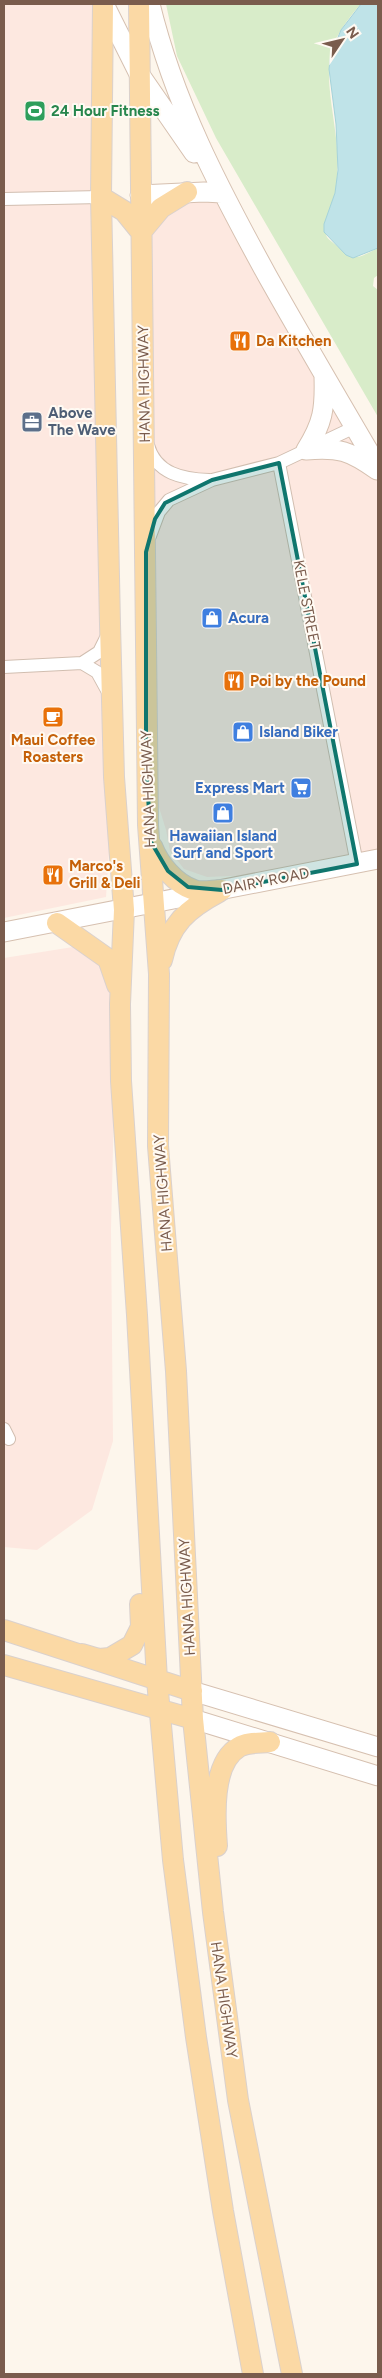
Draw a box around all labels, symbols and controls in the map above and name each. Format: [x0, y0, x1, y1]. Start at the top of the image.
north arrow [317, 15, 367, 65]
text: N [342, 24, 362, 42]
sports icon: 24 Hour Fitness [23, 99, 47, 123]
place label: 24 Hour Fitness [51, 102, 160, 120]
street label: HANA HIGHWAY [134, 325, 154, 443]
restaurant icon: Da Kitchen [228, 329, 252, 353]
place label: Da Kitchen [256, 332, 331, 350]
place label: Above The Wave [48, 404, 116, 439]
office icon: Above The Wave [20, 410, 44, 434]
street label: KELE STREET [289, 558, 325, 652]
shop icon: Acura [200, 606, 224, 630]
place label: Acura [228, 609, 269, 627]
restaurant icon: Poi by the Pound [222, 669, 246, 693]
place label: Poi by the Pound [250, 672, 366, 690]
cafe icon: Maui Coffee Roasters [41, 705, 65, 729]
shop icon: Island Biker [231, 720, 255, 744]
place label: Island Biker [259, 723, 338, 741]
street label: HANA HIGHWAY [137, 730, 159, 848]
place label: Maui Coffee Roasters [11, 731, 96, 766]
supermarket icon: Express Mart [289, 776, 313, 800]
place label: Express Mart [195, 779, 285, 797]
shop icon: Hawaiian Island Surf and Sport [211, 801, 235, 825]
place label: Hawaiian Island Surf and Sport [169, 827, 277, 862]
place label: Marco's Grill & Deli [69, 857, 140, 892]
restaurant icon: Marco's Grill & Deli [41, 863, 65, 887]
street label: DAIRY ROAD [221, 864, 311, 898]
street label: HANA HIGHWAY [150, 1134, 176, 1252]
street label: HANA HIGHWAY [175, 1538, 199, 1656]
street label: HANA HIGHWAY [207, 1940, 241, 2060]

